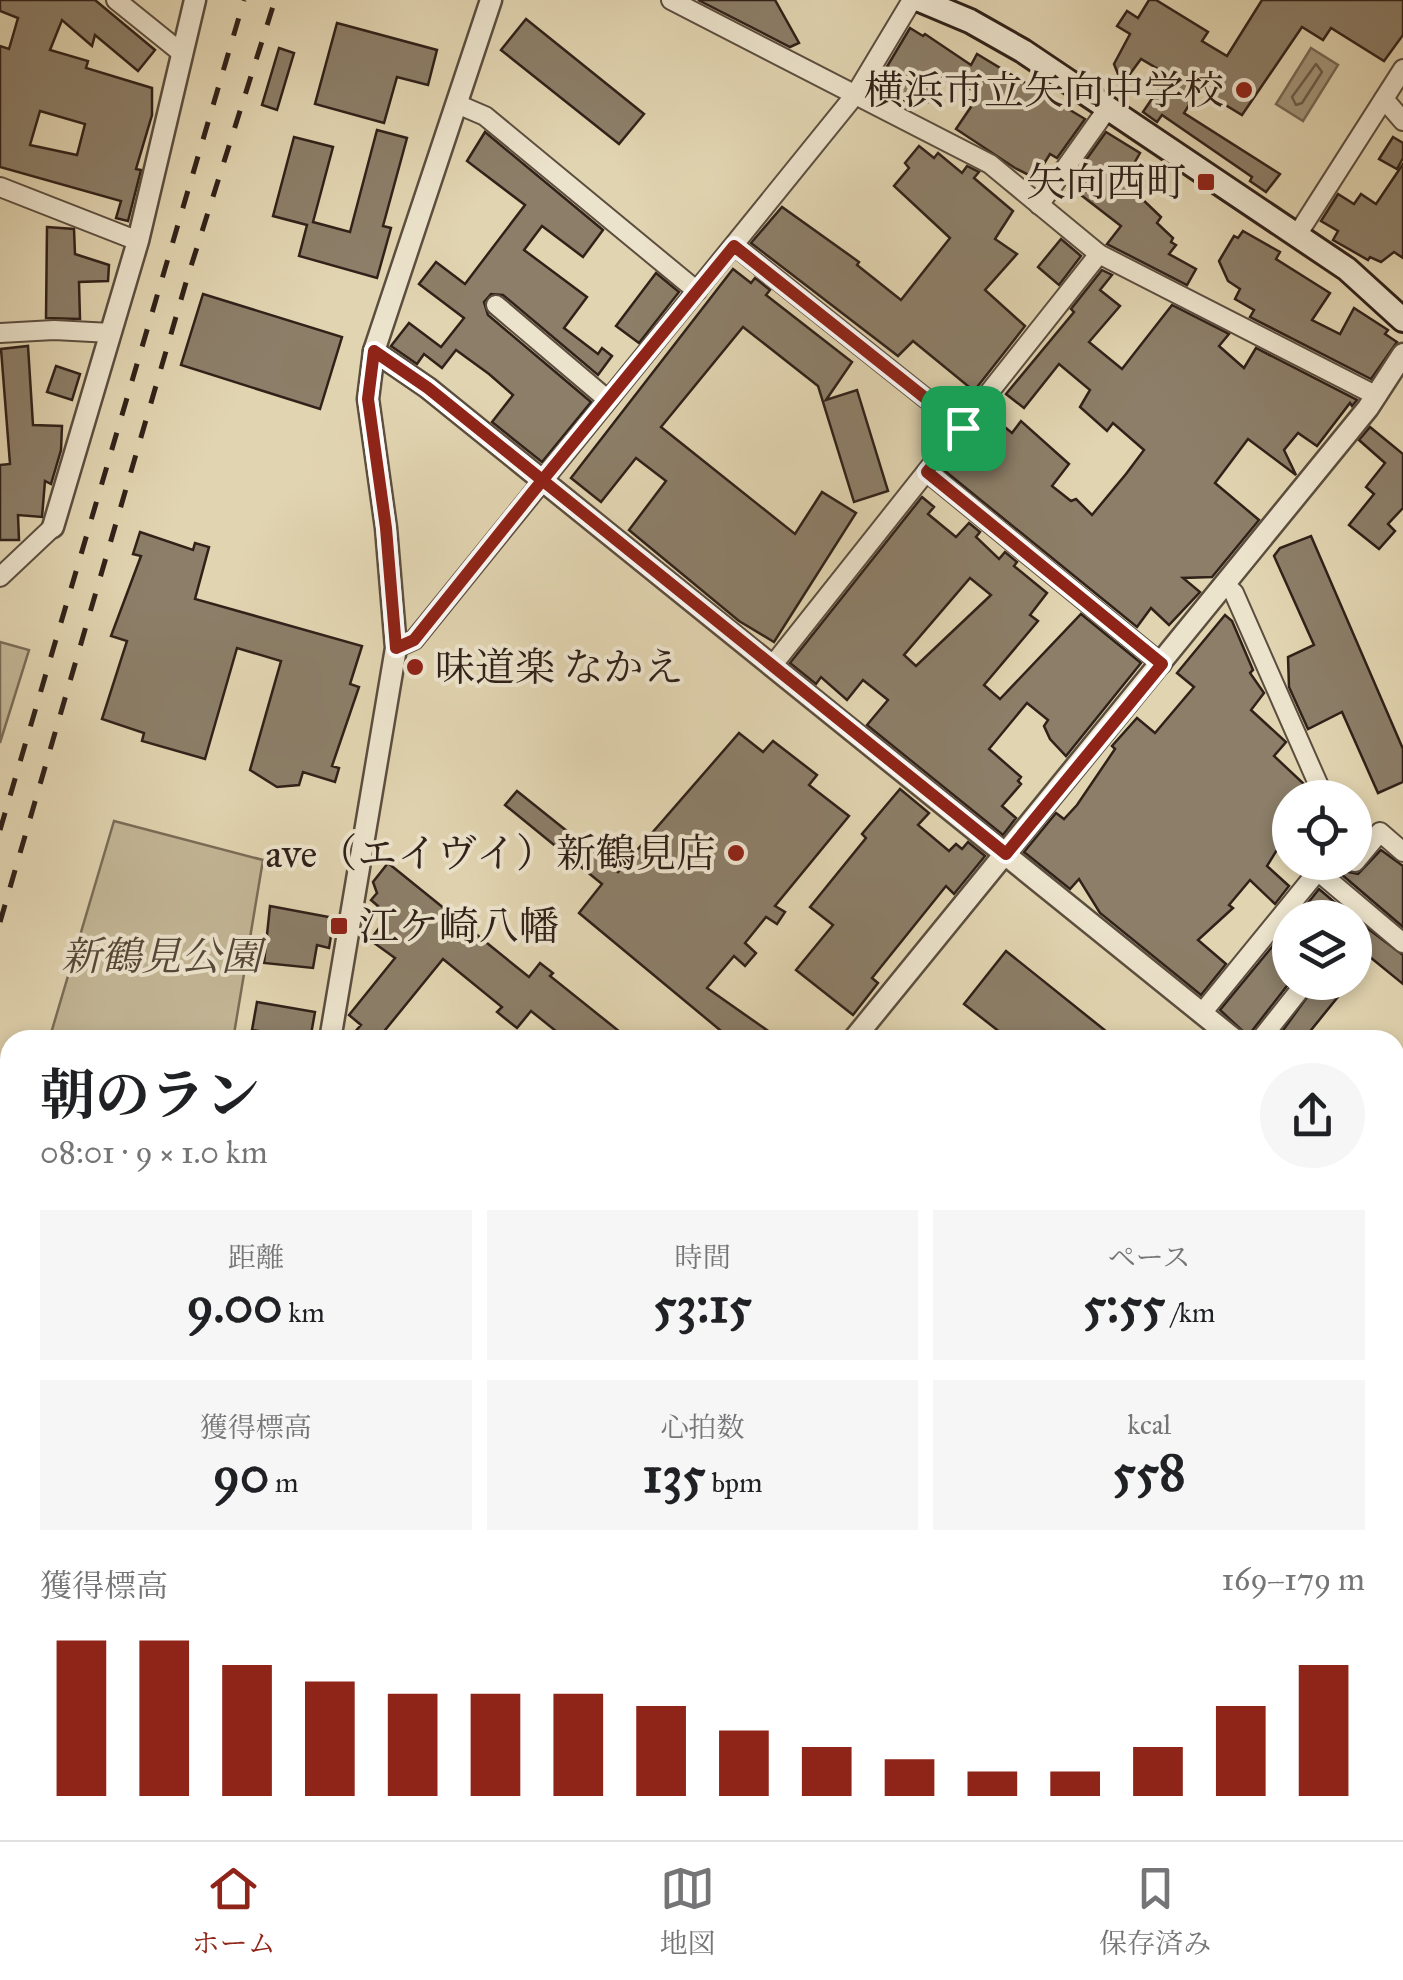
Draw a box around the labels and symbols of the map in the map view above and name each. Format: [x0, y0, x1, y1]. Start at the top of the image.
place label: 横浜市立矢向中学校 [864, 66, 1224, 115]
marker: 横浜市立矢向中学校 [1233, 79, 1255, 101]
place label: 矢向西町 [1026, 158, 1186, 207]
marker: 矢向西町 [1195, 171, 1217, 193]
pin [921, 386, 1006, 471]
place label: 味道楽 なかえ [435, 643, 684, 692]
marker: 味道楽 なかえ [404, 656, 426, 678]
place label: ave（エイヴイ）新鶴見店 [265, 829, 716, 878]
marker: ave（エイヴイ）新鶴見店 [725, 842, 747, 864]
place label: 江ケ崎八幡 [359, 902, 559, 951]
marker: 江ケ崎八幡 [328, 915, 350, 937]
park label: 新鶴見公園 [61, 932, 267, 981]

